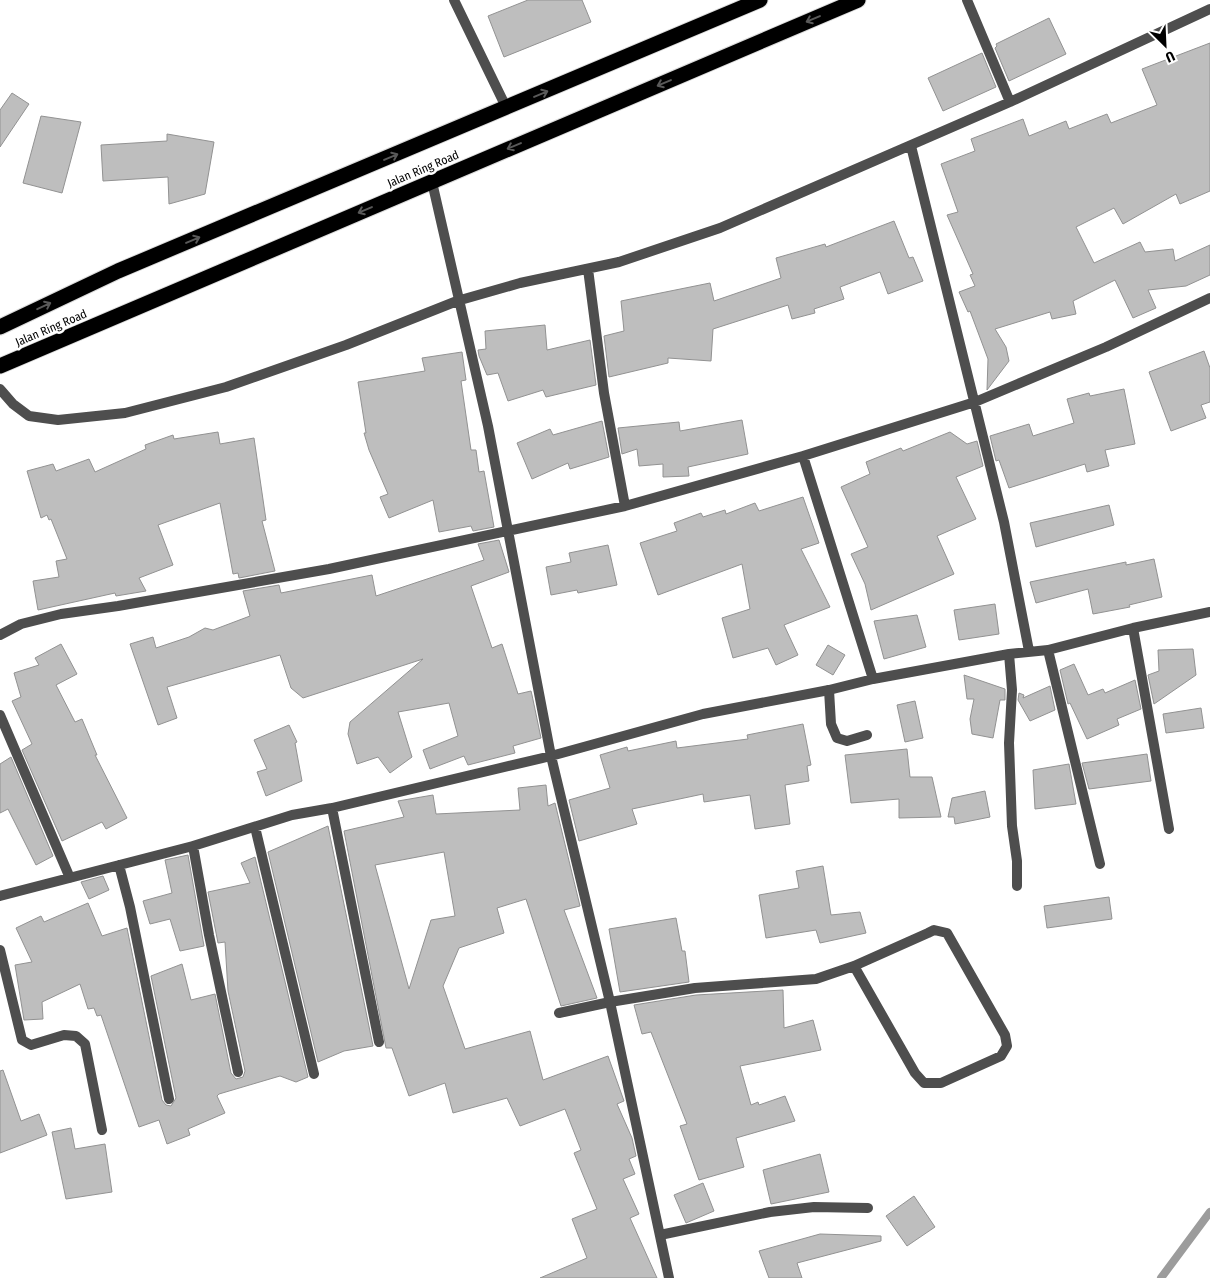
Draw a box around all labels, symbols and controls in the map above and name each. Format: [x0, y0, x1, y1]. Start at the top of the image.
one-way arrow [806, 15, 821, 25]
north arrow [1140, 20, 1190, 70]
text: U [1163, 47, 1177, 66]
one-way arrow [657, 78, 672, 88]
one-way arrow [533, 89, 548, 99]
one-way arrow [507, 142, 522, 152]
street label: Jalan Ring Road [385, 148, 461, 190]
one-way arrow [383, 152, 398, 162]
one-way arrow [358, 206, 373, 216]
one-way arrow [185, 235, 200, 245]
one-way arrow [36, 301, 51, 310]
street label: Jalan Ring Road [13, 307, 89, 349]

